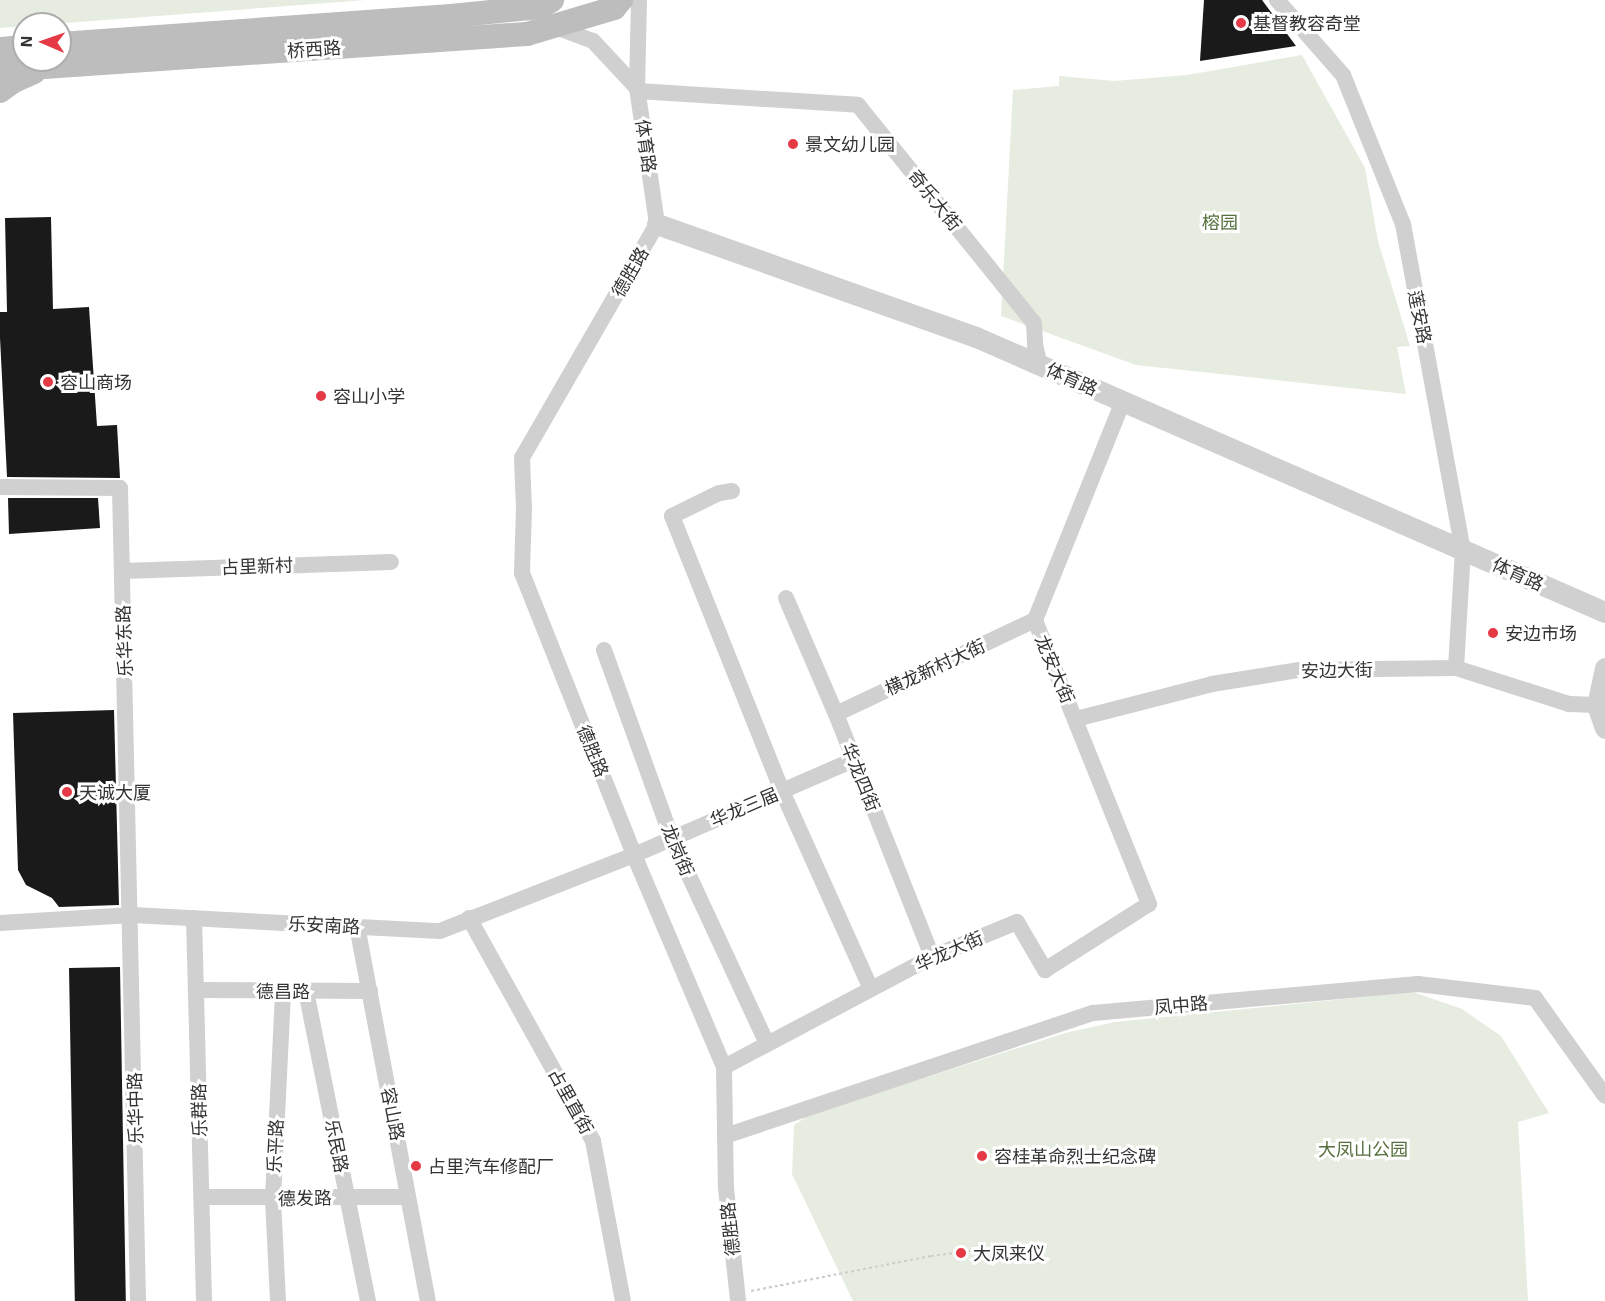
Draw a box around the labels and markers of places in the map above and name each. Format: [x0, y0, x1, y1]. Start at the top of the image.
place label: 基督教容奇堂 [1253, 12, 1361, 34]
marker: 基督教容奇堂 [1234, 16, 1248, 30]
place label: 景文幼儿园 [805, 133, 895, 155]
marker: 景文幼儿园 [786, 137, 800, 151]
place label: 容山商场 [60, 371, 132, 393]
marker: 容山商场 [41, 375, 55, 389]
place label: 容山小学 [333, 385, 405, 407]
marker: 容山小学 [314, 389, 328, 403]
place label: 安边市场 [1505, 622, 1577, 644]
marker: 安边市场 [1486, 626, 1500, 640]
place label: 天诚大厦 [79, 781, 151, 803]
marker: 天诚大厦 [60, 785, 74, 799]
place label: 容桂革命烈士纪念碑 [994, 1145, 1156, 1167]
marker: 容桂革命烈士纪念碑 [975, 1149, 989, 1163]
place label: 占里汽车修配厂 [428, 1155, 554, 1177]
marker: 占里汽车修配厂 [409, 1159, 423, 1173]
place label: 大凤来仪 [973, 1242, 1045, 1264]
marker: 大凤来仪 [954, 1246, 968, 1260]

